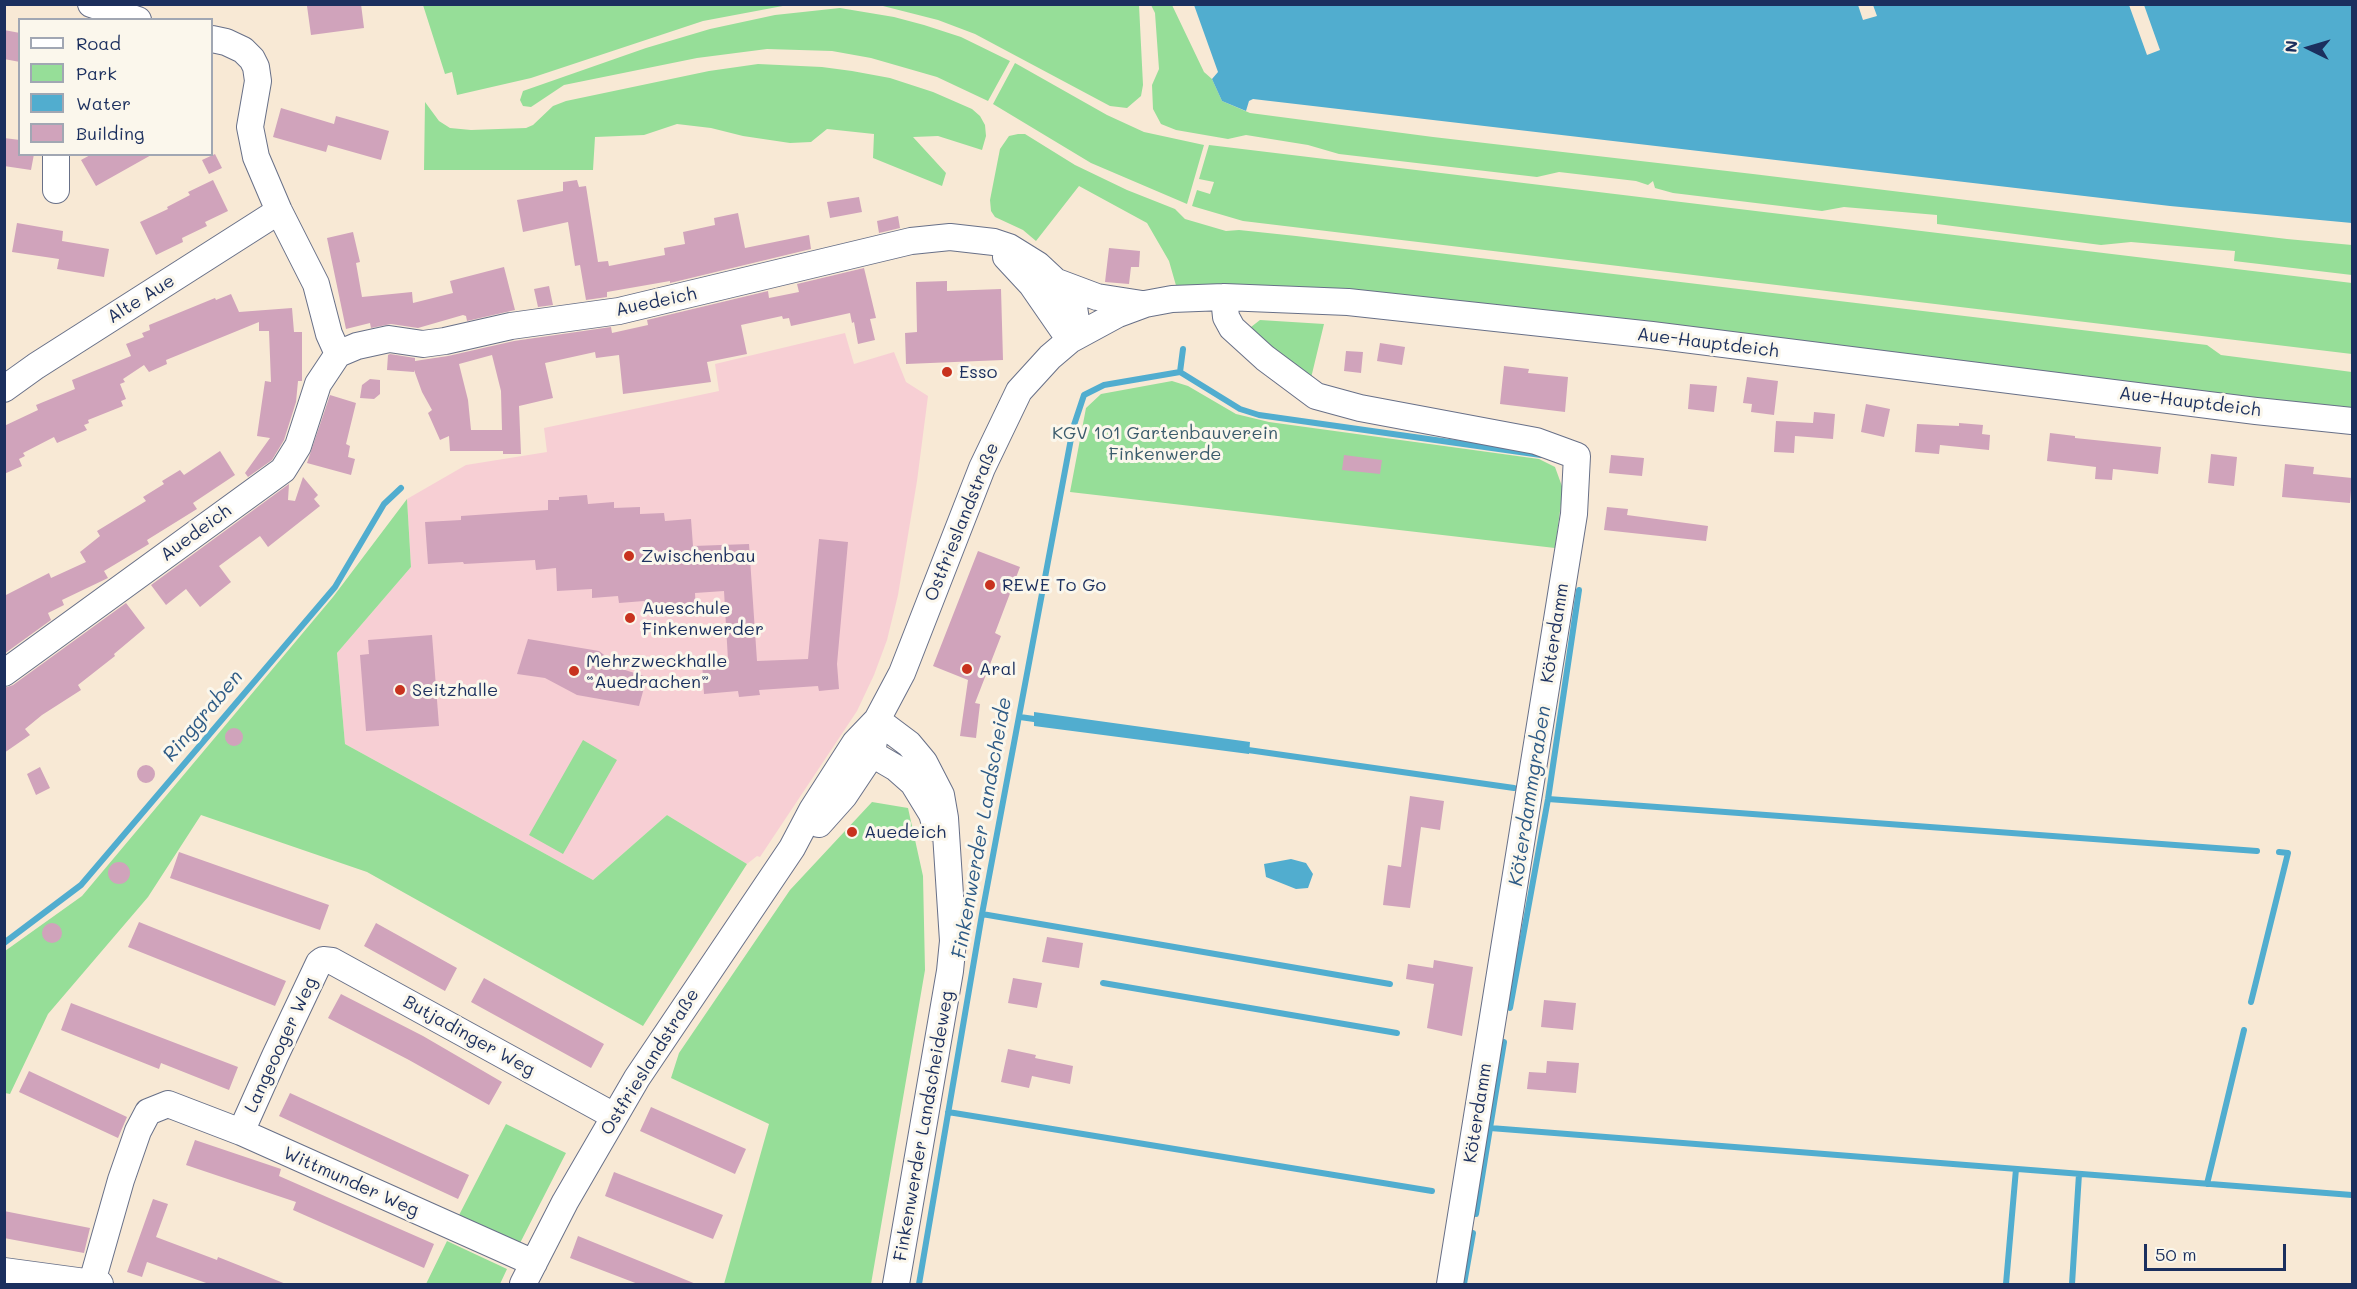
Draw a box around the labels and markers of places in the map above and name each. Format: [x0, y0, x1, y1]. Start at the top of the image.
place label: Esso [959, 361, 997, 383]
marker: Esso [940, 365, 954, 379]
place label: Zwischenbau [641, 545, 756, 567]
marker: Zwischenbau [622, 549, 636, 563]
place label: REWE To Go [1002, 574, 1106, 596]
marker: REWE To Go [983, 578, 997, 592]
place label: Aueschule Finkenwerder [642, 597, 764, 640]
marker: Aueschule Finkenwerder [623, 611, 637, 625]
place label: Mehrzweckhalle “Auedrachen” [586, 650, 727, 692]
place label: Aral [979, 658, 1016, 680]
marker: Aral [960, 662, 974, 676]
marker: Mehrzweckhalle “Auedrachen” [567, 664, 581, 678]
place label: Seitzhalle [412, 679, 498, 701]
marker: Seitzhalle [393, 683, 407, 697]
place label: Auedeich [864, 821, 946, 843]
marker: Auedeich [845, 825, 859, 839]

